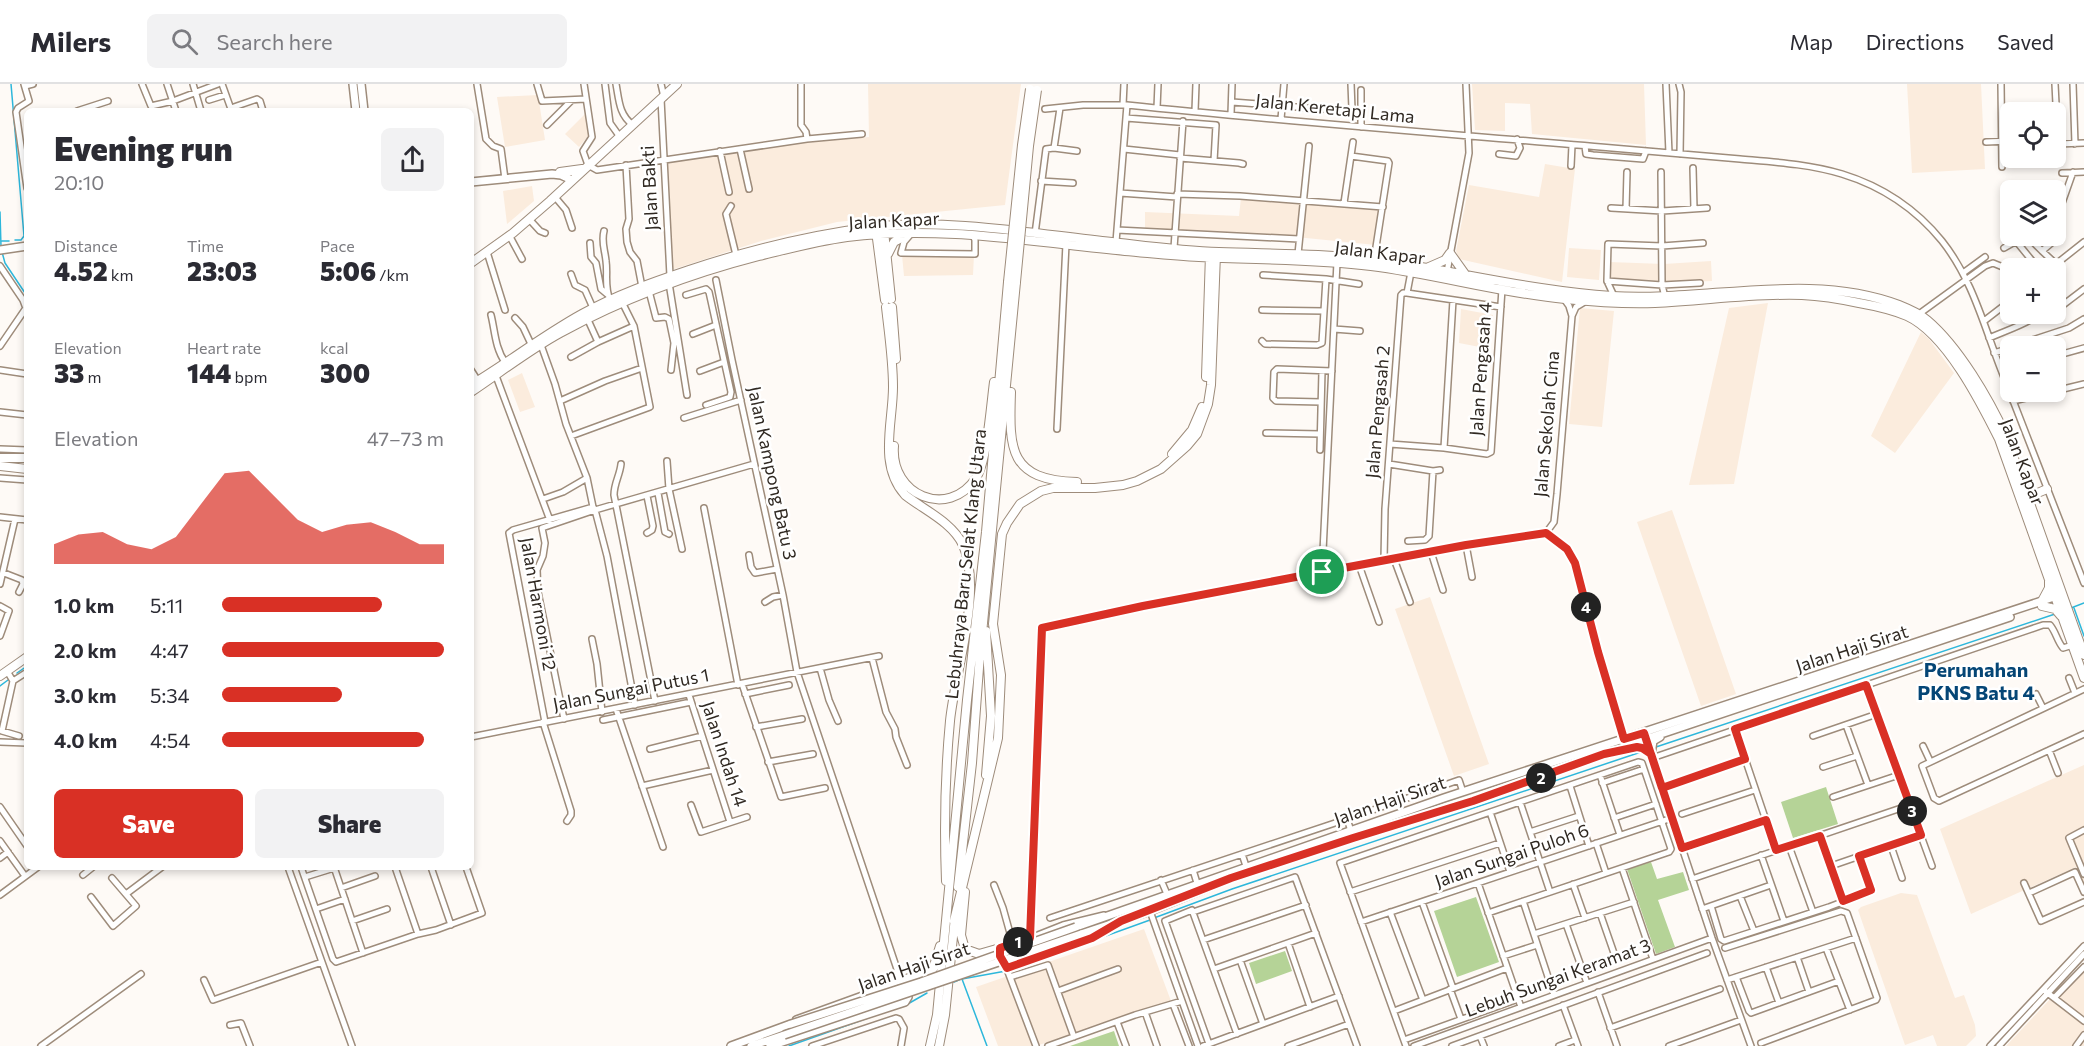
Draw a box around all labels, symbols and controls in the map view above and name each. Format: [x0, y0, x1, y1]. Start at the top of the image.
search box [147, 14, 567, 68]
text: Milers [30, 24, 111, 58]
icon: search [168, 25, 201, 58]
text: Search here [216, 28, 333, 55]
text: Map [1790, 29, 1833, 54]
text: Directions [1866, 29, 1964, 54]
text: Saved [1997, 29, 2054, 54]
street label: Jalan Keretapi Lama [1254, 89, 1416, 127]
map controls [2000, 102, 2066, 402]
button: locate [2000, 102, 2066, 168]
text: Evening run [54, 127, 233, 168]
button: share [381, 128, 444, 191]
street label: Jalan Bakti [636, 145, 662, 231]
text: 20:10 [54, 170, 104, 194]
button: layers [2000, 180, 2066, 246]
street label: Jalan Kapar [848, 207, 940, 233]
text: Distance [54, 236, 118, 255]
text: Time [187, 236, 224, 255]
text: Pace [320, 236, 355, 255]
street label: Jalan Kapar [1334, 236, 1427, 268]
text: 4.52 [54, 255, 108, 286]
text: 23:03 [187, 255, 257, 286]
text: 5:06 [320, 255, 376, 286]
button: + [2000, 258, 2066, 324]
text: km [108, 265, 133, 284]
text: /km [376, 265, 409, 284]
street label: Jalan Pengasah 4 [1464, 301, 1496, 437]
button: − [2000, 336, 2066, 402]
text: Elevation [54, 338, 122, 357]
text: Heart rate [187, 338, 261, 357]
text: kcal [320, 338, 349, 357]
street label: Jalan Pengasah 2 [1360, 344, 1394, 479]
street label: Jalan Sekolah Cina [1529, 350, 1563, 498]
text: 33 [54, 357, 84, 388]
text: 144 [187, 357, 231, 388]
text: 300 [320, 357, 370, 388]
text: m [84, 367, 101, 386]
text: bpm [231, 367, 267, 386]
street label: Jalan Kampong Batu 3 [744, 384, 802, 561]
street label: Jalan Kapar [1996, 415, 2050, 508]
text: Elevation [54, 426, 139, 450]
text: 47–73 m [367, 426, 444, 450]
street label: Lebuhraya Baru Selat Klang Utara [940, 428, 990, 700]
street label: Jalan Harmoni 12 [516, 535, 562, 672]
pin [1296, 546, 1347, 597]
icon: arrive [1305, 555, 1338, 588]
pin: 4 [1571, 592, 1601, 622]
text: 1.0 km [54, 593, 114, 617]
text: 5:11 [150, 593, 183, 617]
text: 4 [1581, 597, 1591, 616]
street label: Jalan Haji Sirat [1793, 620, 1911, 677]
text: 2.0 km [54, 638, 116, 662]
text: 4:47 [150, 638, 189, 662]
district label: Perumahan PKNS Batu 4 [1917, 657, 2035, 704]
street label: Jalan Sungai Putus 1 [551, 663, 711, 715]
text: 3.0 km [54, 683, 116, 707]
text: 5:34 [150, 683, 190, 707]
street label: Jalan Indah 14 [698, 698, 752, 809]
text: 4.0 km [54, 728, 117, 752]
text: 4:54 [150, 728, 190, 752]
pin: 2 [1526, 763, 1556, 793]
text: 2 [1536, 768, 1546, 787]
street label: Jalan Haji Sirat [1331, 771, 1449, 829]
button: Save [54, 789, 243, 858]
button: Share [255, 789, 444, 858]
pin: 3 [1897, 796, 1927, 826]
text: 3 [1907, 801, 1917, 820]
street label: Jalan Sungai Puloh 6 [1432, 818, 1592, 892]
pin: 1 [1003, 927, 1033, 957]
text: 1 [1014, 932, 1022, 951]
street label: Lebuh Sungai Keramat 3 [1462, 933, 1653, 1021]
street label: Jalan Haji Sirat [855, 937, 973, 995]

